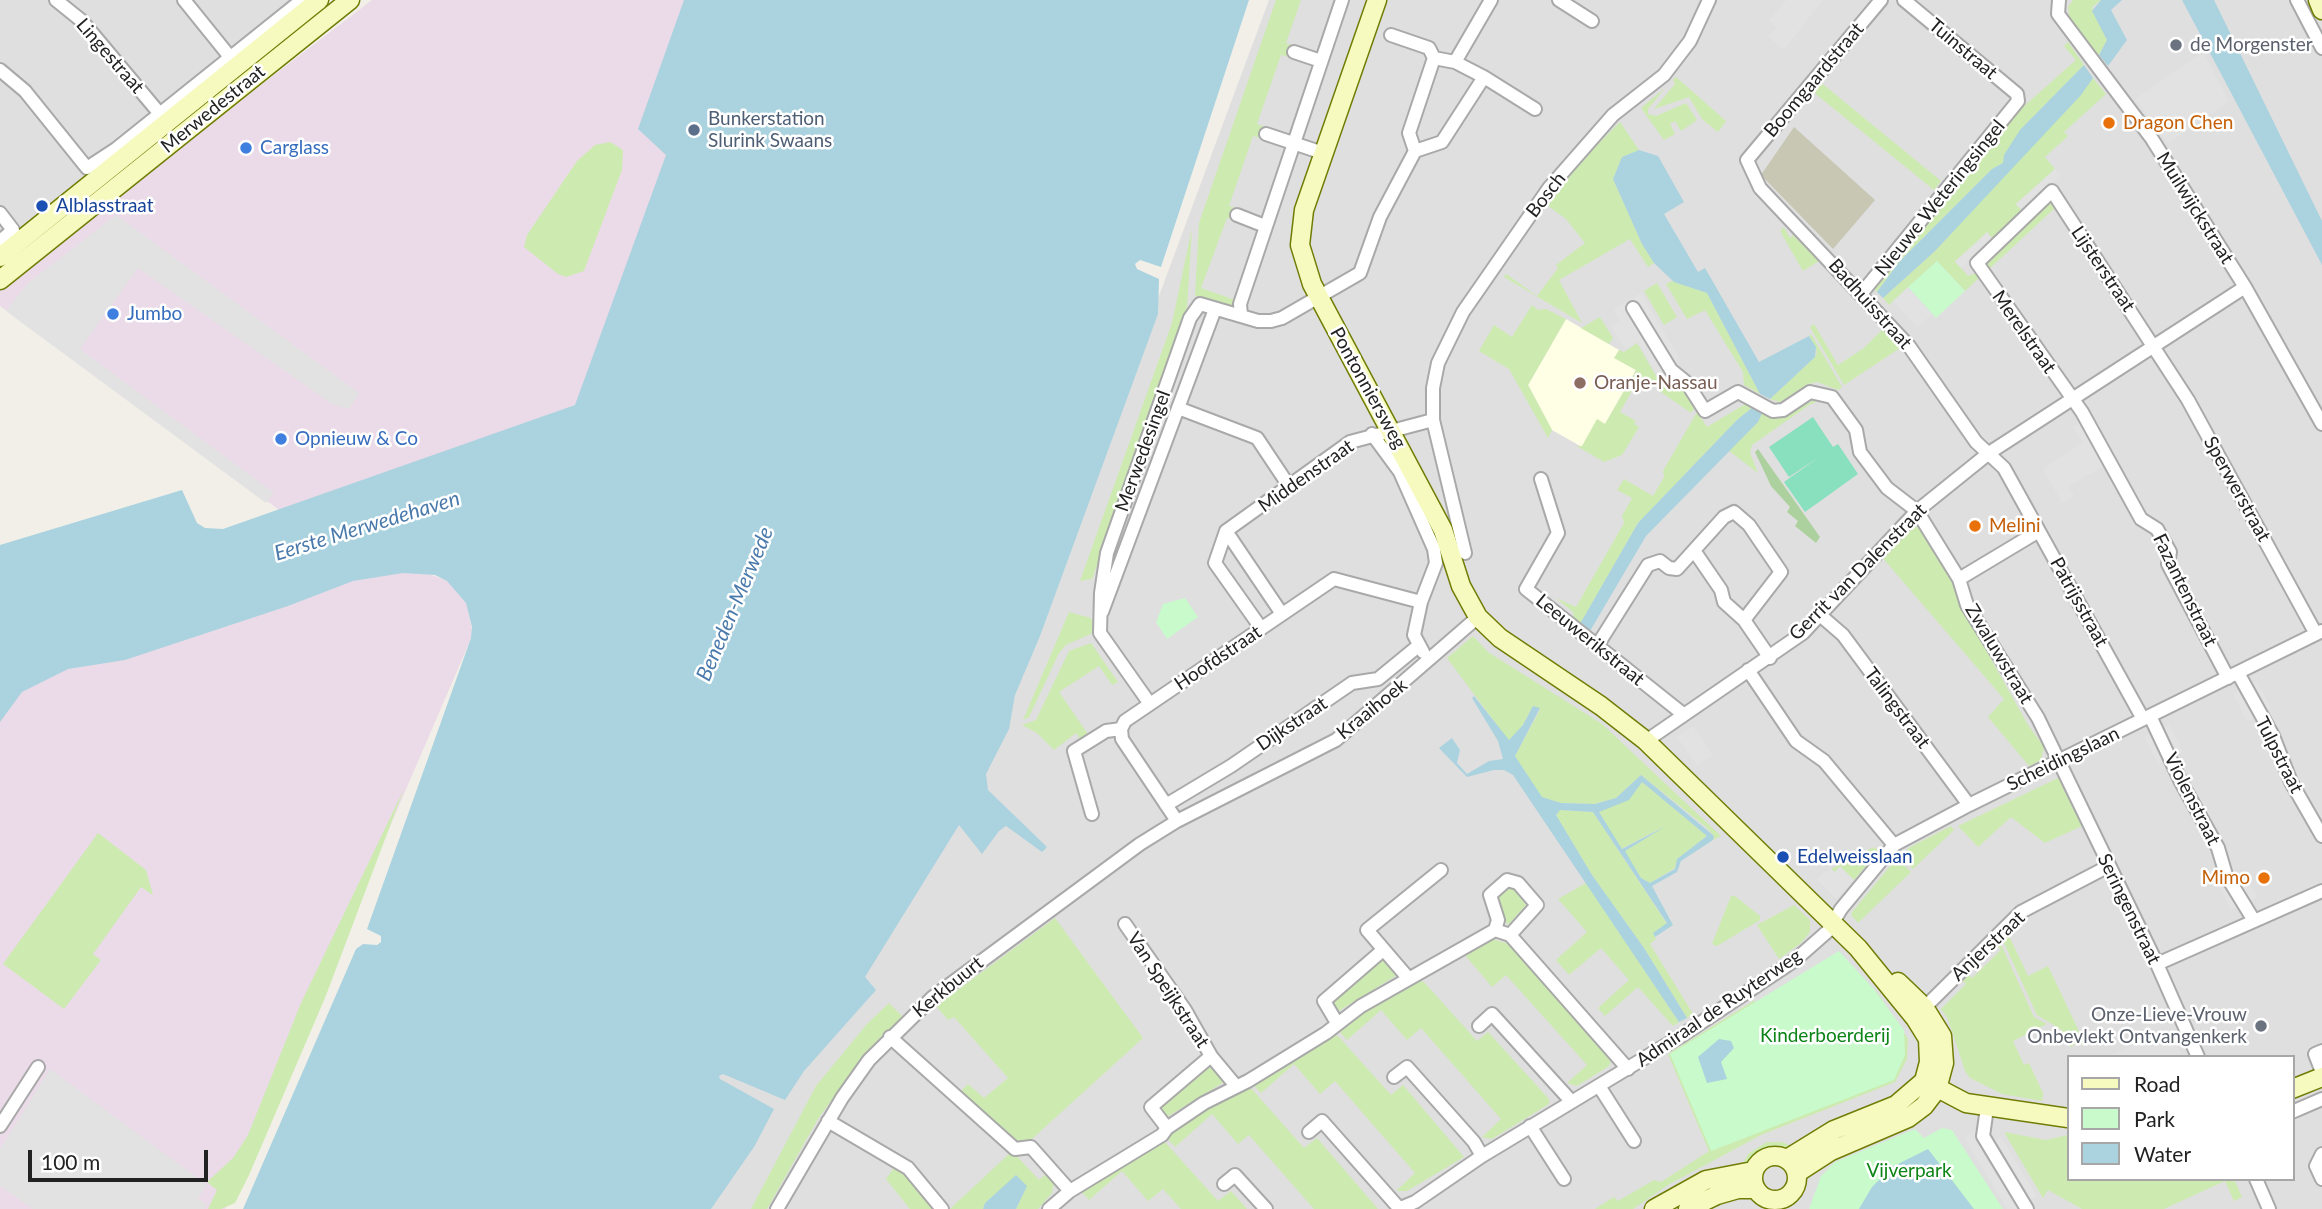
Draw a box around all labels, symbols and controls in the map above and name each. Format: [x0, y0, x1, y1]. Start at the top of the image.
street label: Lingestraat [71, 14, 149, 98]
street label: Tuinstraat [1924, 14, 2002, 84]
street label: Boomgaardstraat [1759, 18, 1869, 142]
place label: de Morgenster [2190, 34, 2313, 56]
marker: de Morgenster [2168, 37, 2184, 53]
street label: Merwedestraat [156, 60, 270, 158]
place label: Bunkerstation Slurink Swaans [708, 108, 832, 152]
place label: Dragon Chen [2123, 112, 2233, 134]
street label: Nieuwe Weteringsingel [1870, 115, 2010, 281]
marker: Dragon Chen [2101, 115, 2117, 131]
marker: Bunkerstation Slurink Swaans [686, 122, 702, 138]
place label: Carglass [260, 137, 329, 159]
marker: Carglass [238, 140, 254, 156]
street label: Muilwijckstraat [2152, 148, 2238, 268]
street label: Bosch [1521, 168, 1571, 222]
place label: Alblasstraat [56, 195, 153, 217]
marker: Alblasstraat [34, 198, 50, 214]
street label: Lijsterstraat [2066, 222, 2140, 316]
street label: Badhuisstraat [1824, 254, 1916, 354]
street label: Merelstraat [1987, 286, 2061, 378]
place label: Jumbo [127, 303, 182, 325]
marker: Jumbo [105, 306, 121, 322]
street label: Pontonniersweg [1325, 323, 1411, 453]
place label: Oranje-Nassau [1594, 372, 1718, 394]
marker: Oranje-Nassau [1572, 375, 1588, 391]
street label: Merwedesingel [1110, 387, 1176, 515]
place label: Opnieuw & Co [295, 428, 418, 450]
marker: Opnieuw & Co [273, 431, 289, 447]
street label: Sperwerstraat [2199, 432, 2275, 546]
street label: Middenstraat [1254, 435, 1358, 517]
water label: Eerste Merwedehaven [271, 486, 463, 566]
street label: Gerrit van Dalenstraat [1785, 499, 1931, 645]
place label: Melini [1989, 515, 2041, 537]
marker: Melini [1967, 518, 1983, 534]
water label: Beneden-Merwede [691, 523, 779, 685]
street label: Fazantenstraat [2148, 530, 2222, 650]
street label: Patrijsstraat [2045, 553, 2113, 651]
street label: Leeuwerikstraat [1531, 589, 1649, 691]
street label: Zwaluwstraat [1960, 600, 2038, 708]
street label: Hoofdstraat [1170, 621, 1266, 695]
street label: Talingstraat [1859, 663, 1935, 753]
street label: Kraaihoek [1332, 674, 1412, 744]
street label: Dijkstraat [1252, 692, 1332, 756]
street label: Tulpstraat [2250, 713, 2308, 797]
street label: Scheidingslaan [2003, 722, 2123, 796]
street label: Violenstraat [2159, 749, 2225, 849]
place label: Edelweisslaan [1797, 846, 1913, 868]
marker: Edelweisslaan [1775, 849, 1791, 865]
street label: Seringenstraat [2092, 850, 2166, 968]
place label: Mimo [2202, 867, 2250, 889]
marker: Mimo [2256, 870, 2272, 886]
street label: Anjerstraat [1946, 906, 2030, 986]
street label: Van Speijkstraat [1122, 928, 1214, 1052]
street label: Admiraal de Ruyterweg [1632, 944, 1806, 1072]
street label: Kerkbuurt [908, 952, 988, 1022]
place label: Onze-Lieve-Vrouw Onbevlekt Ontvangenkerk [2027, 1004, 2247, 1048]
marker: Onze-Lieve-Vrouw Onbevlekt Ontvangenkerk [2253, 1018, 2269, 1034]
park label: Kinderboerderij [1760, 1025, 1890, 1047]
legend [2066, 1055, 2294, 1181]
text: Road [2134, 1071, 2181, 1096]
text: Park [2134, 1106, 2175, 1131]
scale bar [32, 1136, 212, 1180]
text: Water [2134, 1141, 2191, 1166]
text: 100 m [41, 1149, 100, 1174]
park label: Vijverpark [1866, 1160, 1952, 1182]

